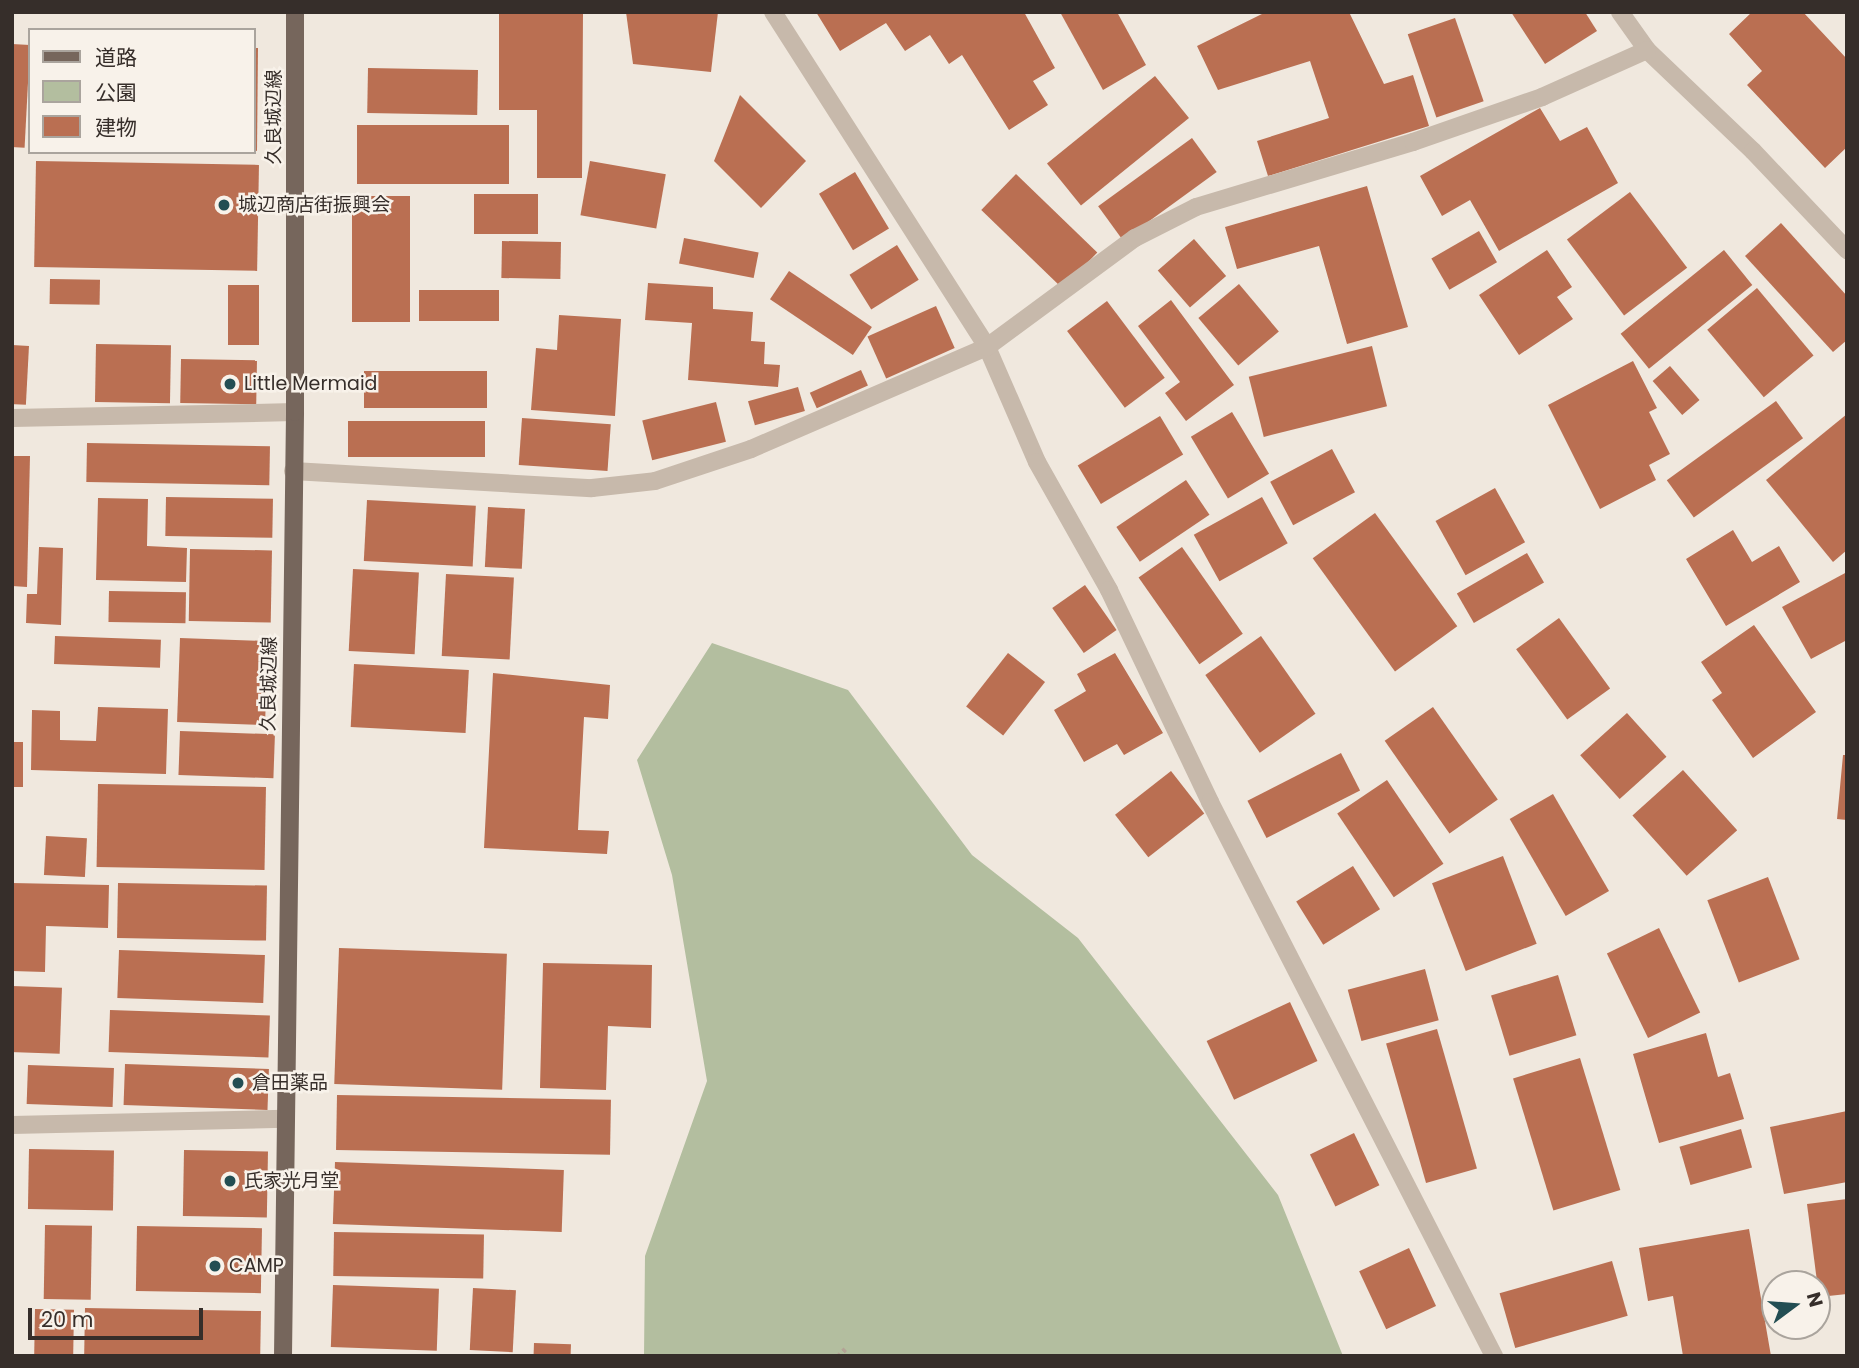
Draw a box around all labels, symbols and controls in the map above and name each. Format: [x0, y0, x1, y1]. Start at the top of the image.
legend [28, 28, 256, 154]
text: 道路 [95, 43, 137, 72]
street label: 久良城辺線 [263, 70, 285, 164]
text: 公園 [95, 78, 137, 107]
text: 建物 [95, 113, 137, 142]
place label: 城辺商店街振興会 [238, 194, 390, 216]
marker: 城辺商店街振興会 [216, 197, 232, 213]
place label: Little Mermaid [244, 373, 377, 395]
marker: Little Mermaid [222, 376, 238, 392]
street label: 久良城辺線 [257, 636, 281, 732]
place label: 倉田薬品 [252, 1072, 328, 1094]
marker: 倉田薬品 [230, 1075, 246, 1091]
place label: 氏家光月堂 [244, 1170, 339, 1192]
marker: 氏家光月堂 [222, 1173, 238, 1189]
place label: CAMP [229, 1255, 284, 1277]
marker: CAMP [207, 1258, 223, 1274]
north arrow [1761, 1270, 1831, 1340]
text: N [1800, 1289, 1830, 1310]
scale bar [32, 1294, 206, 1338]
text: 20 m [41, 1305, 94, 1334]

